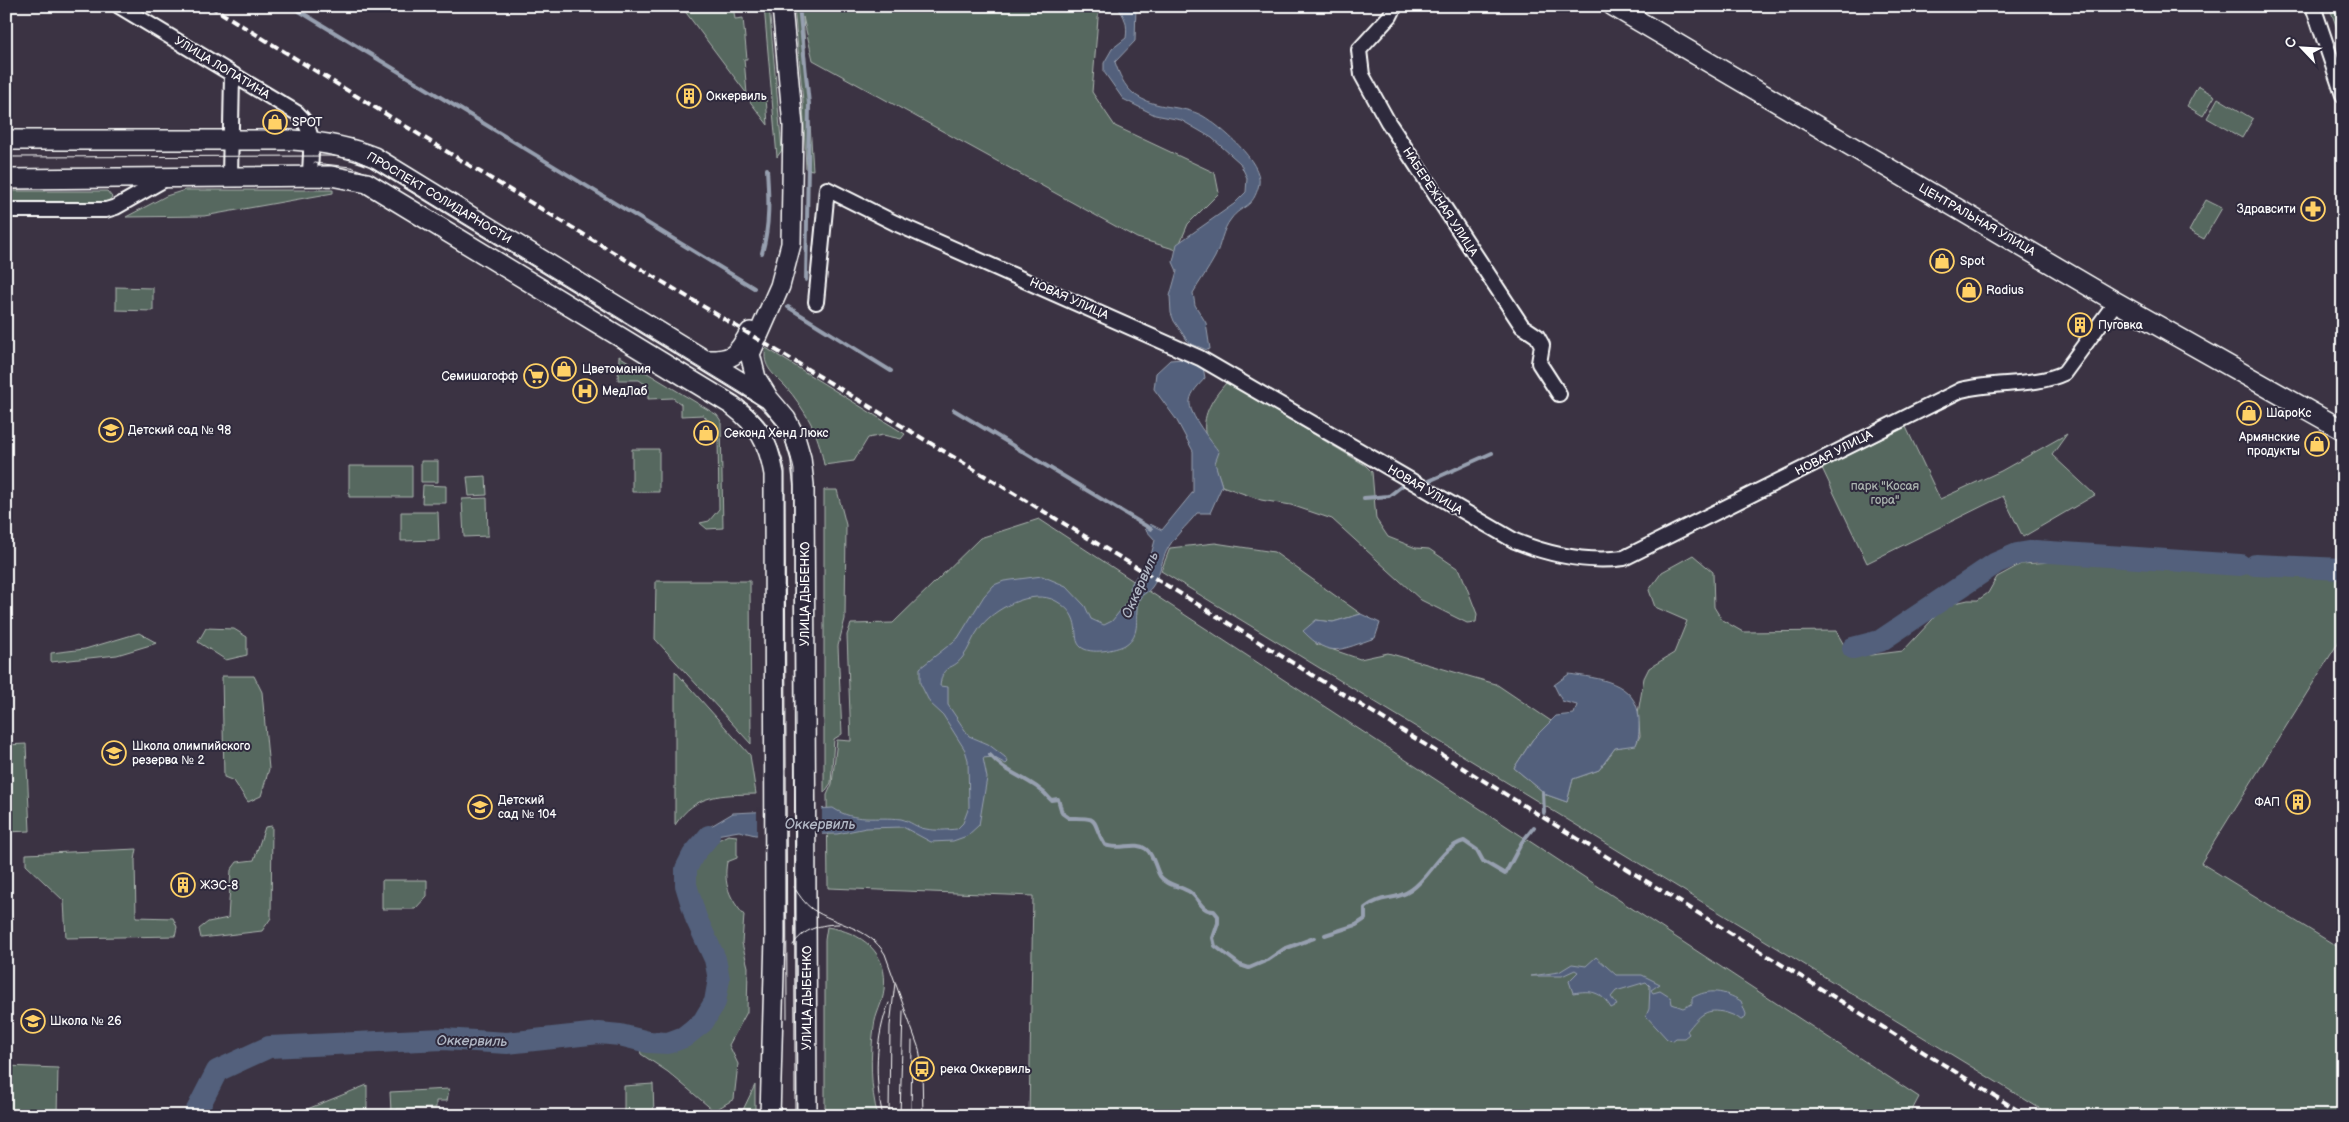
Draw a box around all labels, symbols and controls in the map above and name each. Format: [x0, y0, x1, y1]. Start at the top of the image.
north arrow [2276, 22, 2326, 72]
street label: УЛИЦА ЛОПАТИНА [172, 34, 273, 103]
text: С [2281, 34, 2301, 51]
building icon: Оккервиль [676, 83, 702, 109]
place label: Оккервиль [706, 89, 767, 104]
shop icon: SPOT [262, 109, 288, 135]
place label: SPOT [292, 115, 323, 130]
street label: НАБЕРЕЖНАЯ УЛИЦА [1399, 145, 1481, 260]
street label: ПРОСПЕКТ СОЛИДАРНОСТИ [364, 149, 514, 247]
street label: ЦЕНТРАЛЬНАЯ УЛИЦА [1916, 181, 2039, 260]
pharmacy icon: Здравсити [2300, 196, 2326, 222]
place label: Здравсити [2237, 202, 2296, 217]
shop icon: Spot [1929, 248, 1955, 274]
place label: Spot [1960, 254, 1985, 269]
street label: НОВАЯ УЛИЦА [1027, 275, 1111, 323]
shop icon: Radius [1956, 277, 1982, 303]
place label: Radius [1986, 283, 2024, 298]
building icon: Пуговка [2067, 312, 2093, 338]
place label: Пуговка [2098, 318, 2143, 333]
shop icon: Цветомания [551, 356, 577, 382]
place label: Цветомания [582, 362, 651, 377]
supermarket icon: Семишагофф [523, 363, 549, 389]
place label: Семишагофф [441, 369, 518, 384]
hospital icon: МедЛаб [572, 378, 598, 404]
place label: МедЛаб [602, 384, 648, 399]
shop icon: ШароКс [2236, 400, 2262, 426]
place label: ШароКс [2266, 406, 2311, 421]
school or university icon: Детский сад № 98 [98, 417, 124, 443]
shop icon: Секонд Хенд Люкс [693, 420, 719, 446]
place label: Детский сад № 98 [128, 423, 231, 438]
place label: Секонд Хенд Люкс [724, 426, 829, 441]
street label: НОВАЯ УЛИЦА [1793, 427, 1876, 479]
place label: Армянские продукты [2238, 430, 2300, 459]
shop icon: Армянские продукты [2304, 431, 2330, 457]
street label: НОВАЯ УЛИЦА [1385, 462, 1466, 519]
park label: парк "Косая гора" [1851, 479, 1920, 508]
street label: УЛИЦА ДЫБЕНКО [798, 541, 813, 646]
water label: Оккервиль [1118, 549, 1162, 621]
place label: Школа олимпийского резерва № 2 [132, 739, 250, 768]
school or university icon: Школа олимпийского резерва № 2 [101, 740, 127, 766]
building icon: ФАП [2285, 789, 2311, 815]
place label: Детский сад № 104 [498, 793, 557, 822]
school or university icon: Детский сад № 104 [467, 794, 493, 820]
place label: ФАП [2254, 795, 2280, 810]
water label: Оккервиль [785, 816, 855, 833]
building icon: ЖЭС-8 [170, 872, 196, 898]
place label: ЖЭС-8 [200, 878, 238, 893]
street label: УЛИЦА ДЫБЕНКО [800, 945, 815, 1050]
school or university icon: Школа № 26 [20, 1008, 46, 1034]
place label: Школа № 26 [50, 1014, 122, 1029]
water label: Оккервиль [436, 1032, 508, 1050]
bus stop icon: река Оккервиль [909, 1056, 935, 1082]
place label: река Оккервиль [940, 1062, 1031, 1077]

